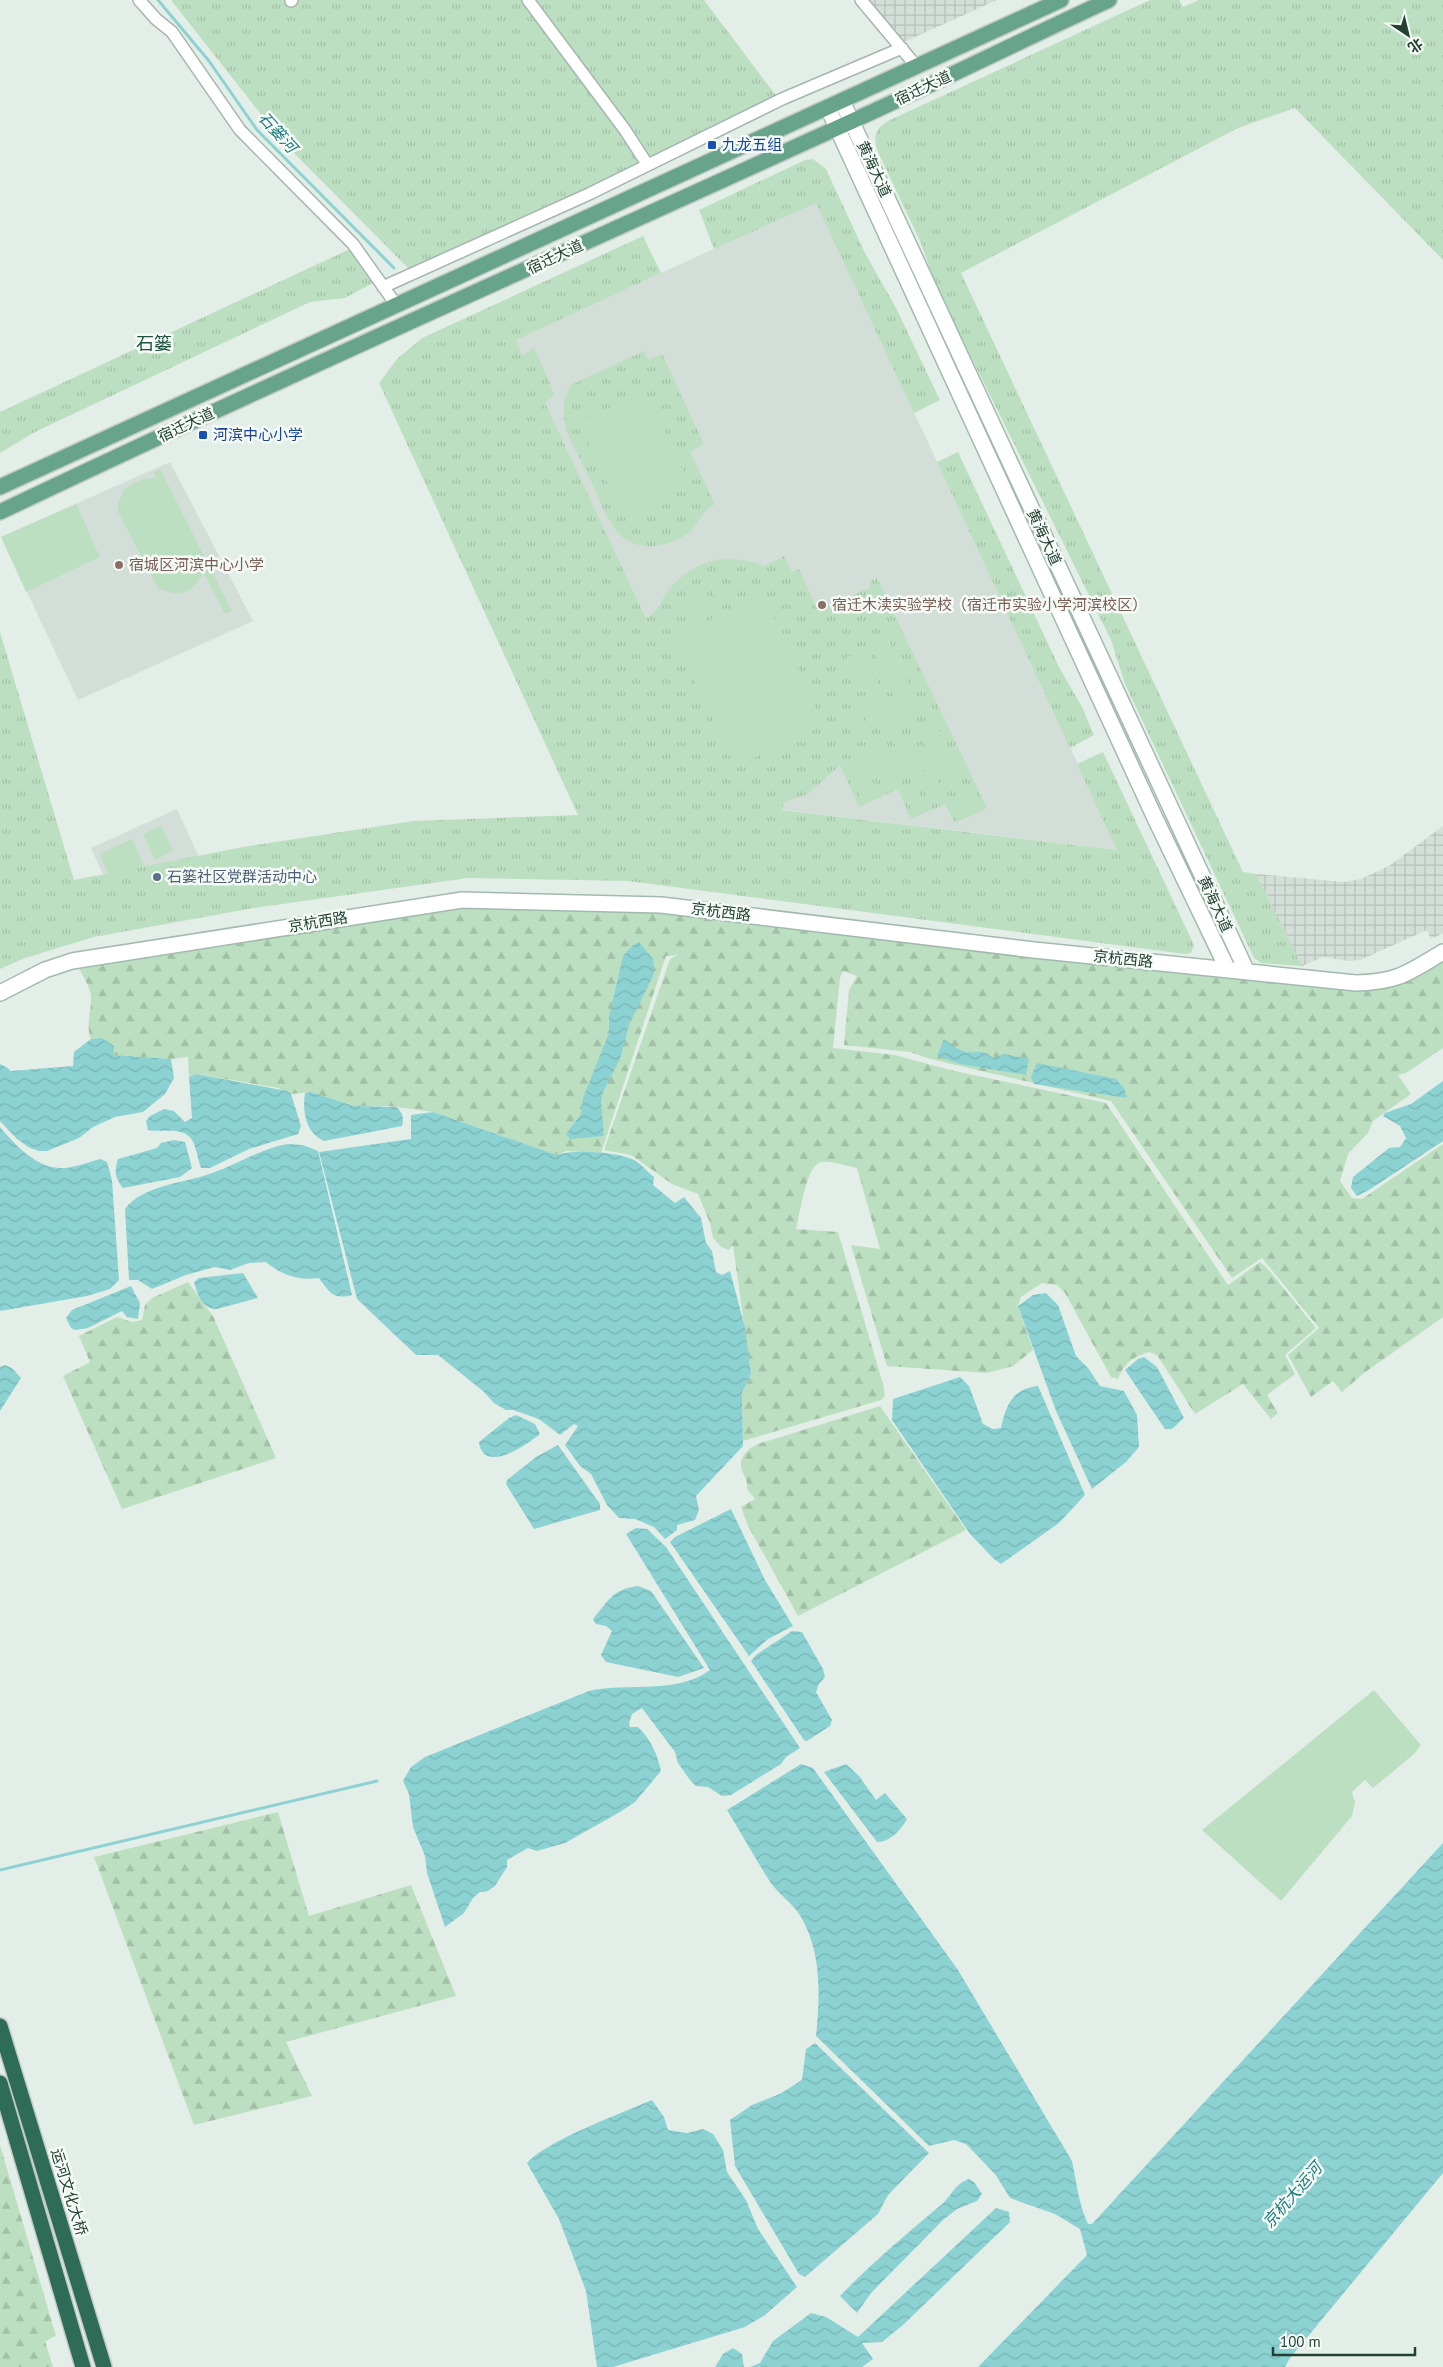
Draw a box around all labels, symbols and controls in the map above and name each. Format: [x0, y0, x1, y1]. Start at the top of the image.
north arrow [1383, 10, 1433, 60]
text: 北 [1405, 34, 1426, 57]
street label: 宿迁大道 [892, 66, 954, 109]
water label: 石篓河 [255, 107, 303, 159]
place label: 九龙五组 [722, 135, 782, 154]
street label: 黄海大道 [853, 138, 896, 200]
marker: 九龙五组 [706, 139, 718, 151]
street label: 宿迁大道 [524, 235, 586, 278]
district label: 石篓 [136, 332, 172, 355]
street label: 宿迁大道 [155, 403, 217, 446]
place label: 河滨中心小学 [213, 425, 303, 444]
marker: 河滨中心小学 [197, 429, 209, 441]
street label: 黄海大道 [1023, 506, 1066, 568]
place label: 宿城区河滨中心小学 [129, 555, 264, 574]
marker: 宿城区河滨中心小学 [113, 559, 125, 571]
place label: 宿迁木渎实验学校（宿迁市实验小学河滨校区） [832, 595, 1147, 614]
marker: 宿迁木渎实验学校（宿迁市实验小学河滨校区） [816, 599, 828, 611]
place label: 石篓社区党群活动中心 [167, 867, 317, 886]
marker: 石篓社区党群活动中心 [151, 871, 163, 883]
street label: 黄海大道 [1194, 873, 1237, 935]
street label: 京杭西路 [690, 898, 752, 925]
street label: 京杭西路 [287, 907, 349, 936]
street label: 京杭西路 [1092, 946, 1154, 971]
street label: 运河文化大桥 [47, 2146, 92, 2238]
water label: 京杭大运河 [1258, 2156, 1328, 2232]
scale bar [1273, 2324, 1416, 2356]
text: 100 m [1280, 2332, 1321, 2351]

